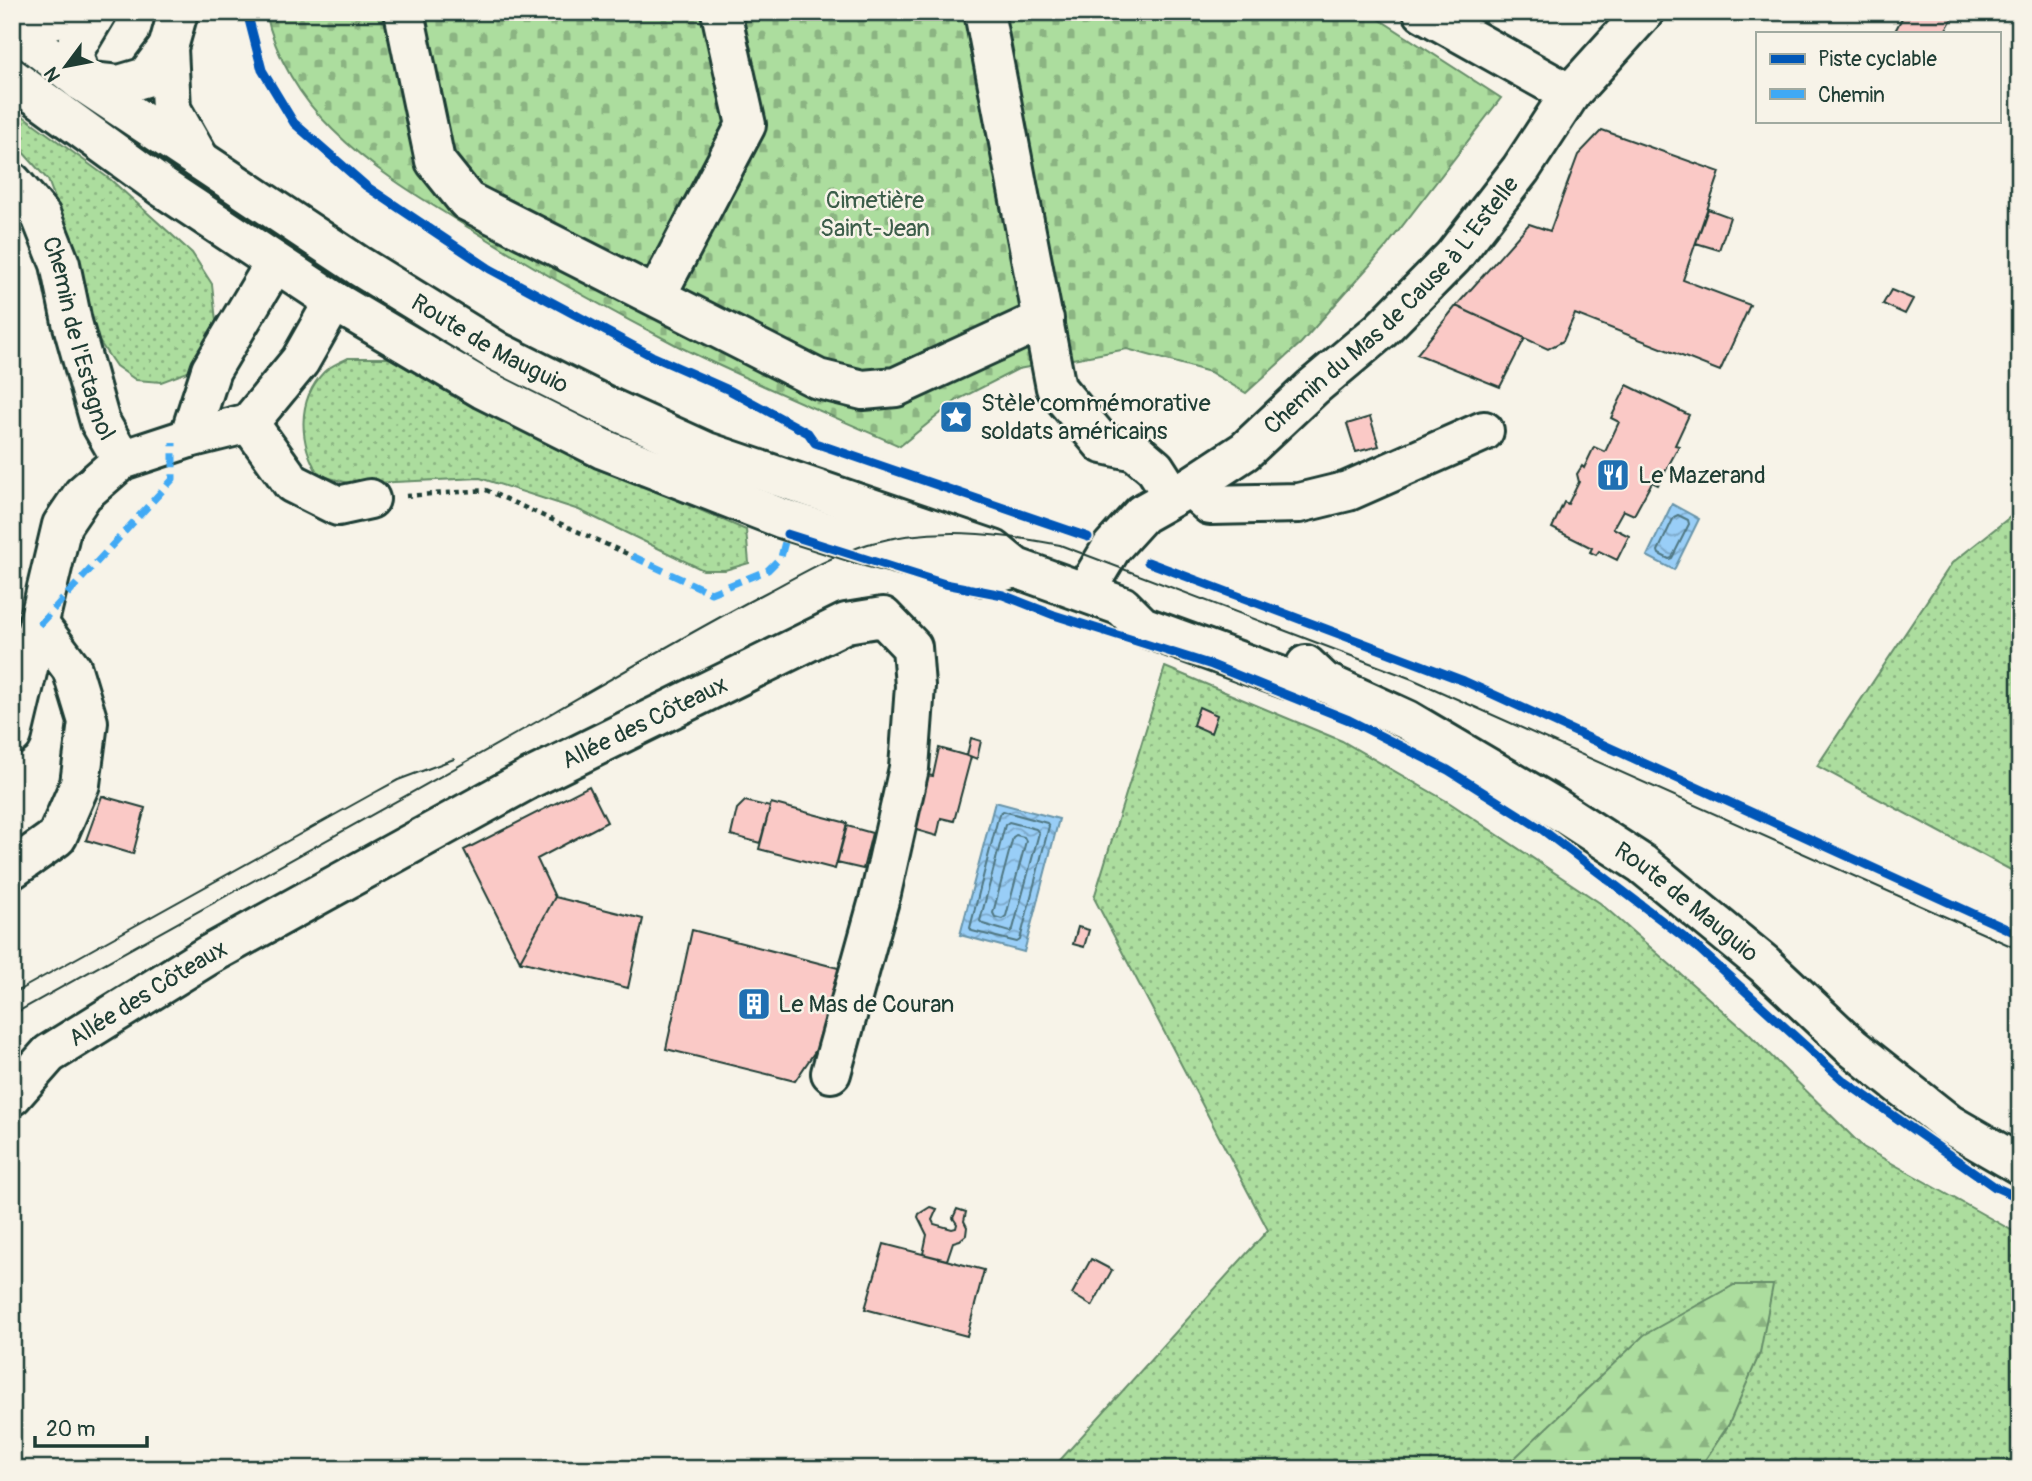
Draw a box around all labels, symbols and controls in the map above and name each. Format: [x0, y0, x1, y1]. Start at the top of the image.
north arrow [32, 32, 102, 102]
legend [1756, 32, 2000, 122]
text: Piste cyclable [1818, 46, 1937, 73]
text: N [39, 63, 66, 86]
text: Chemin [1818, 82, 1885, 109]
street label: Chemin du Mas de Cause à L'Estelle [1258, 170, 1525, 441]
park label: Cimetière Saint-Jean [820, 186, 930, 243]
street label: Chemin de l'Estagnol [36, 232, 122, 446]
street label: Route de Mauguio [406, 288, 573, 400]
place label: Stèle commémorative soldats américains [981, 389, 1211, 446]
place icon: Stèle commémorative soldats américains [937, 398, 975, 436]
restaurant icon: Le Mazerand [1594, 456, 1632, 494]
place label: Le Mazerand [1638, 461, 1766, 490]
street label: Allée des Côteaux [557, 670, 732, 776]
street label: Route de Mauguio [1609, 836, 1764, 968]
street label: Allée des Côteaux [63, 934, 232, 1053]
building icon: Le Mas de Couran [735, 985, 773, 1023]
place label: Le Mas de Couran [778, 990, 954, 1019]
scale bar [35, 1404, 147, 1448]
text: 20 m [46, 1416, 95, 1443]

